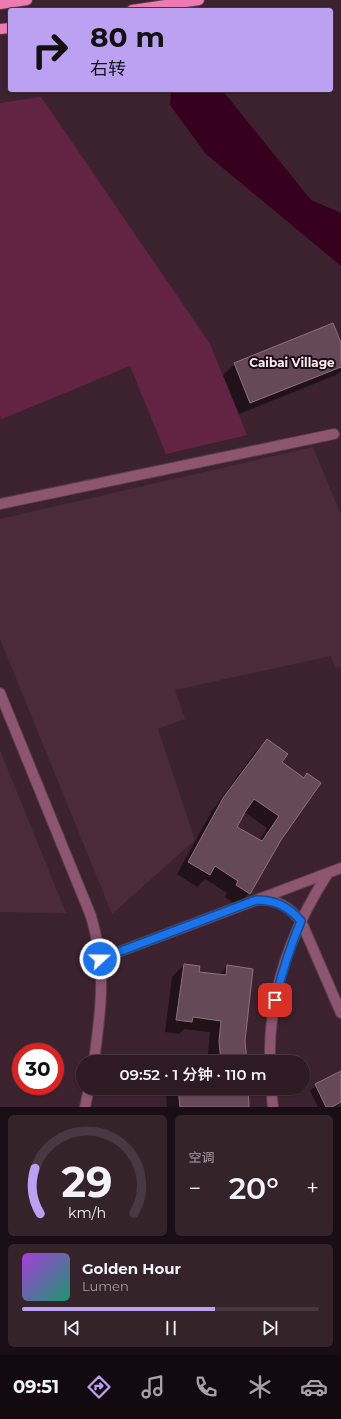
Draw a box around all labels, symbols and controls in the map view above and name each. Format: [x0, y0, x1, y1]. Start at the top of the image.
text: 80 m [90, 20, 165, 54]
icon: right [24, 24, 76, 76]
text: 右转 [90, 58, 126, 80]
district label: Caibai Village [249, 355, 335, 370]
position arrow [79, 938, 121, 980]
pin [258, 983, 292, 1017]
icon: arrive [264, 989, 286, 1011]
speed limit sign: 30 [12, 1043, 64, 1095]
text: 09:52 · 1 分钟 · 110 m [120, 1065, 266, 1084]
text: 空调 [189, 1149, 215, 1165]
text: 29 [62, 1156, 113, 1206]
text: 20° [229, 1170, 279, 1207]
text: − [189, 1175, 201, 1202]
text: + [306, 1175, 319, 1202]
text: km/h [68, 1203, 106, 1221]
text: Golden Hour [82, 1259, 181, 1278]
text: Lumen [82, 1278, 129, 1294]
icon: previous [61, 1317, 83, 1339]
icon: pause [160, 1317, 182, 1339]
icon: next [259, 1317, 281, 1339]
icon: directions [85, 1373, 113, 1401]
icon: music [139, 1373, 167, 1401]
icon: phone [192, 1373, 220, 1401]
icon: climate [246, 1373, 274, 1401]
icon: car [300, 1373, 328, 1401]
text: 09:51 [13, 1376, 59, 1398]

